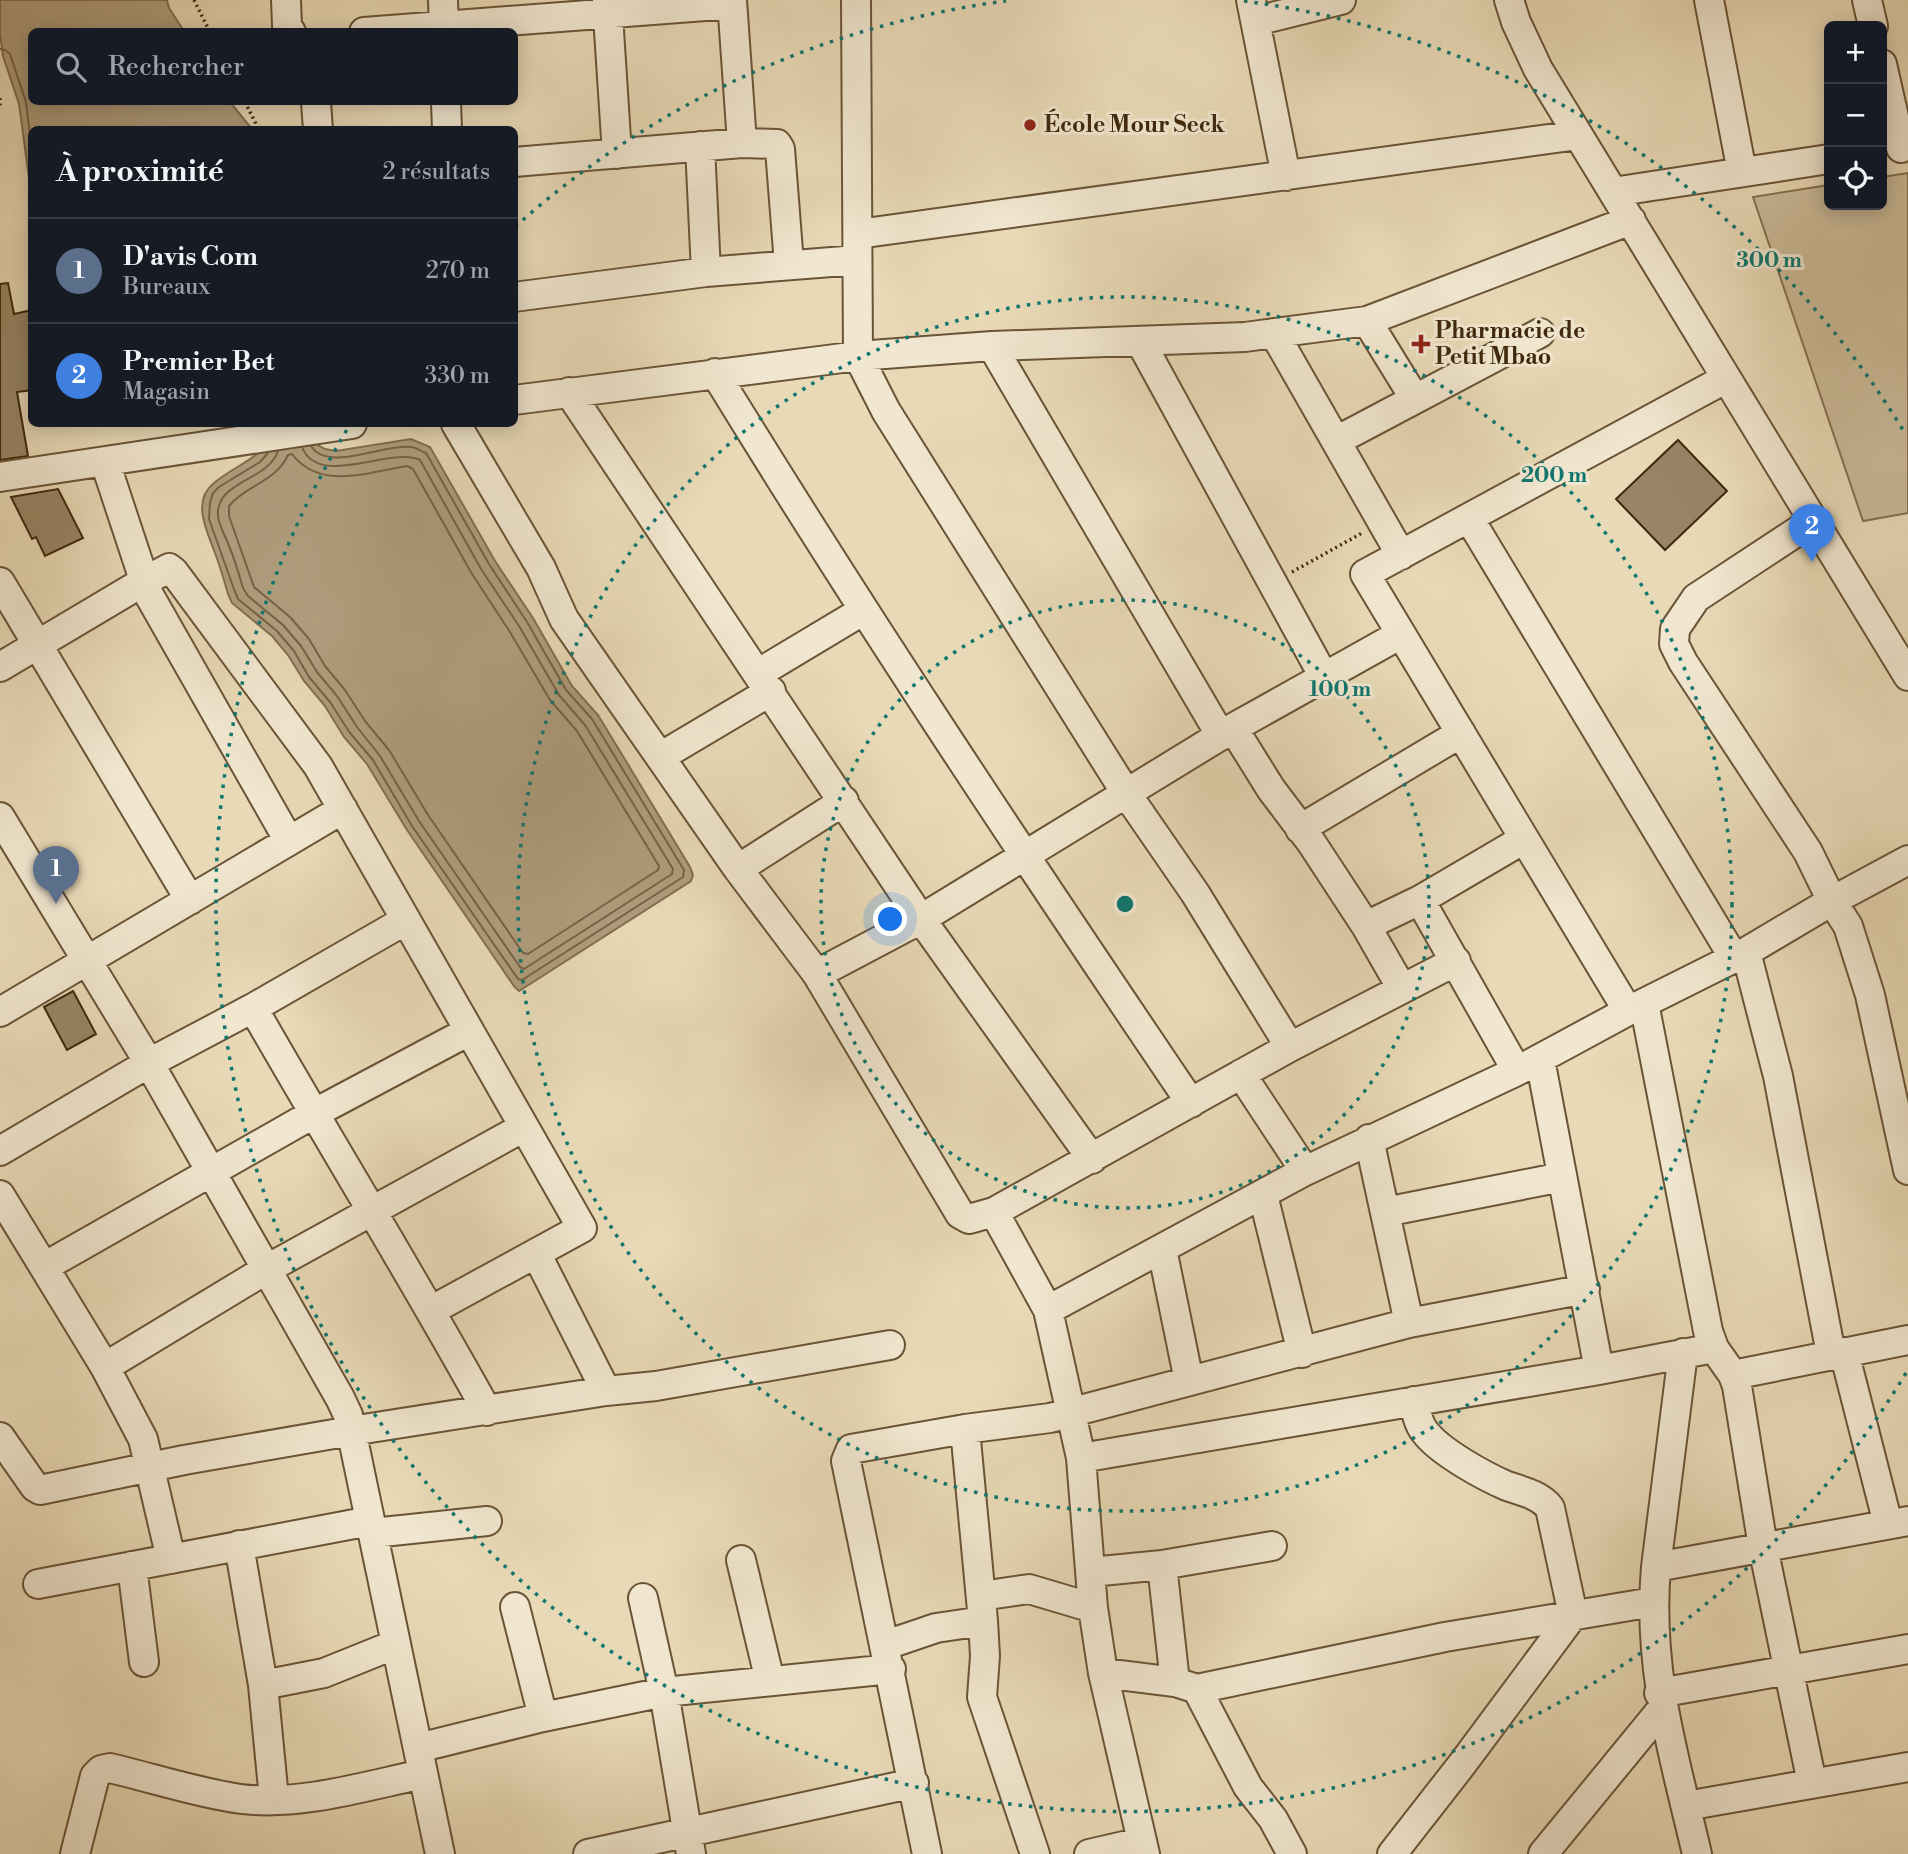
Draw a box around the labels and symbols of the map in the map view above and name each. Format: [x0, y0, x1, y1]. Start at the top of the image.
place label: École Mour Seck [1044, 108, 1226, 139]
marker: École Mour Seck [1022, 117, 1038, 133]
text: 300 m [1736, 248, 1802, 274]
place label: Pharmacie de Petit Mbao [1435, 317, 1585, 371]
marker: Pharmacie de Petit Mbao [1413, 336, 1429, 352]
text: 200 m [1521, 463, 1587, 489]
pin: 2 [1789, 504, 1835, 562]
text: 100 m [1309, 677, 1371, 703]
pin: 1 [33, 846, 79, 904]
centre of rings [1113, 892, 1137, 916]
your location [873, 902, 907, 936]

